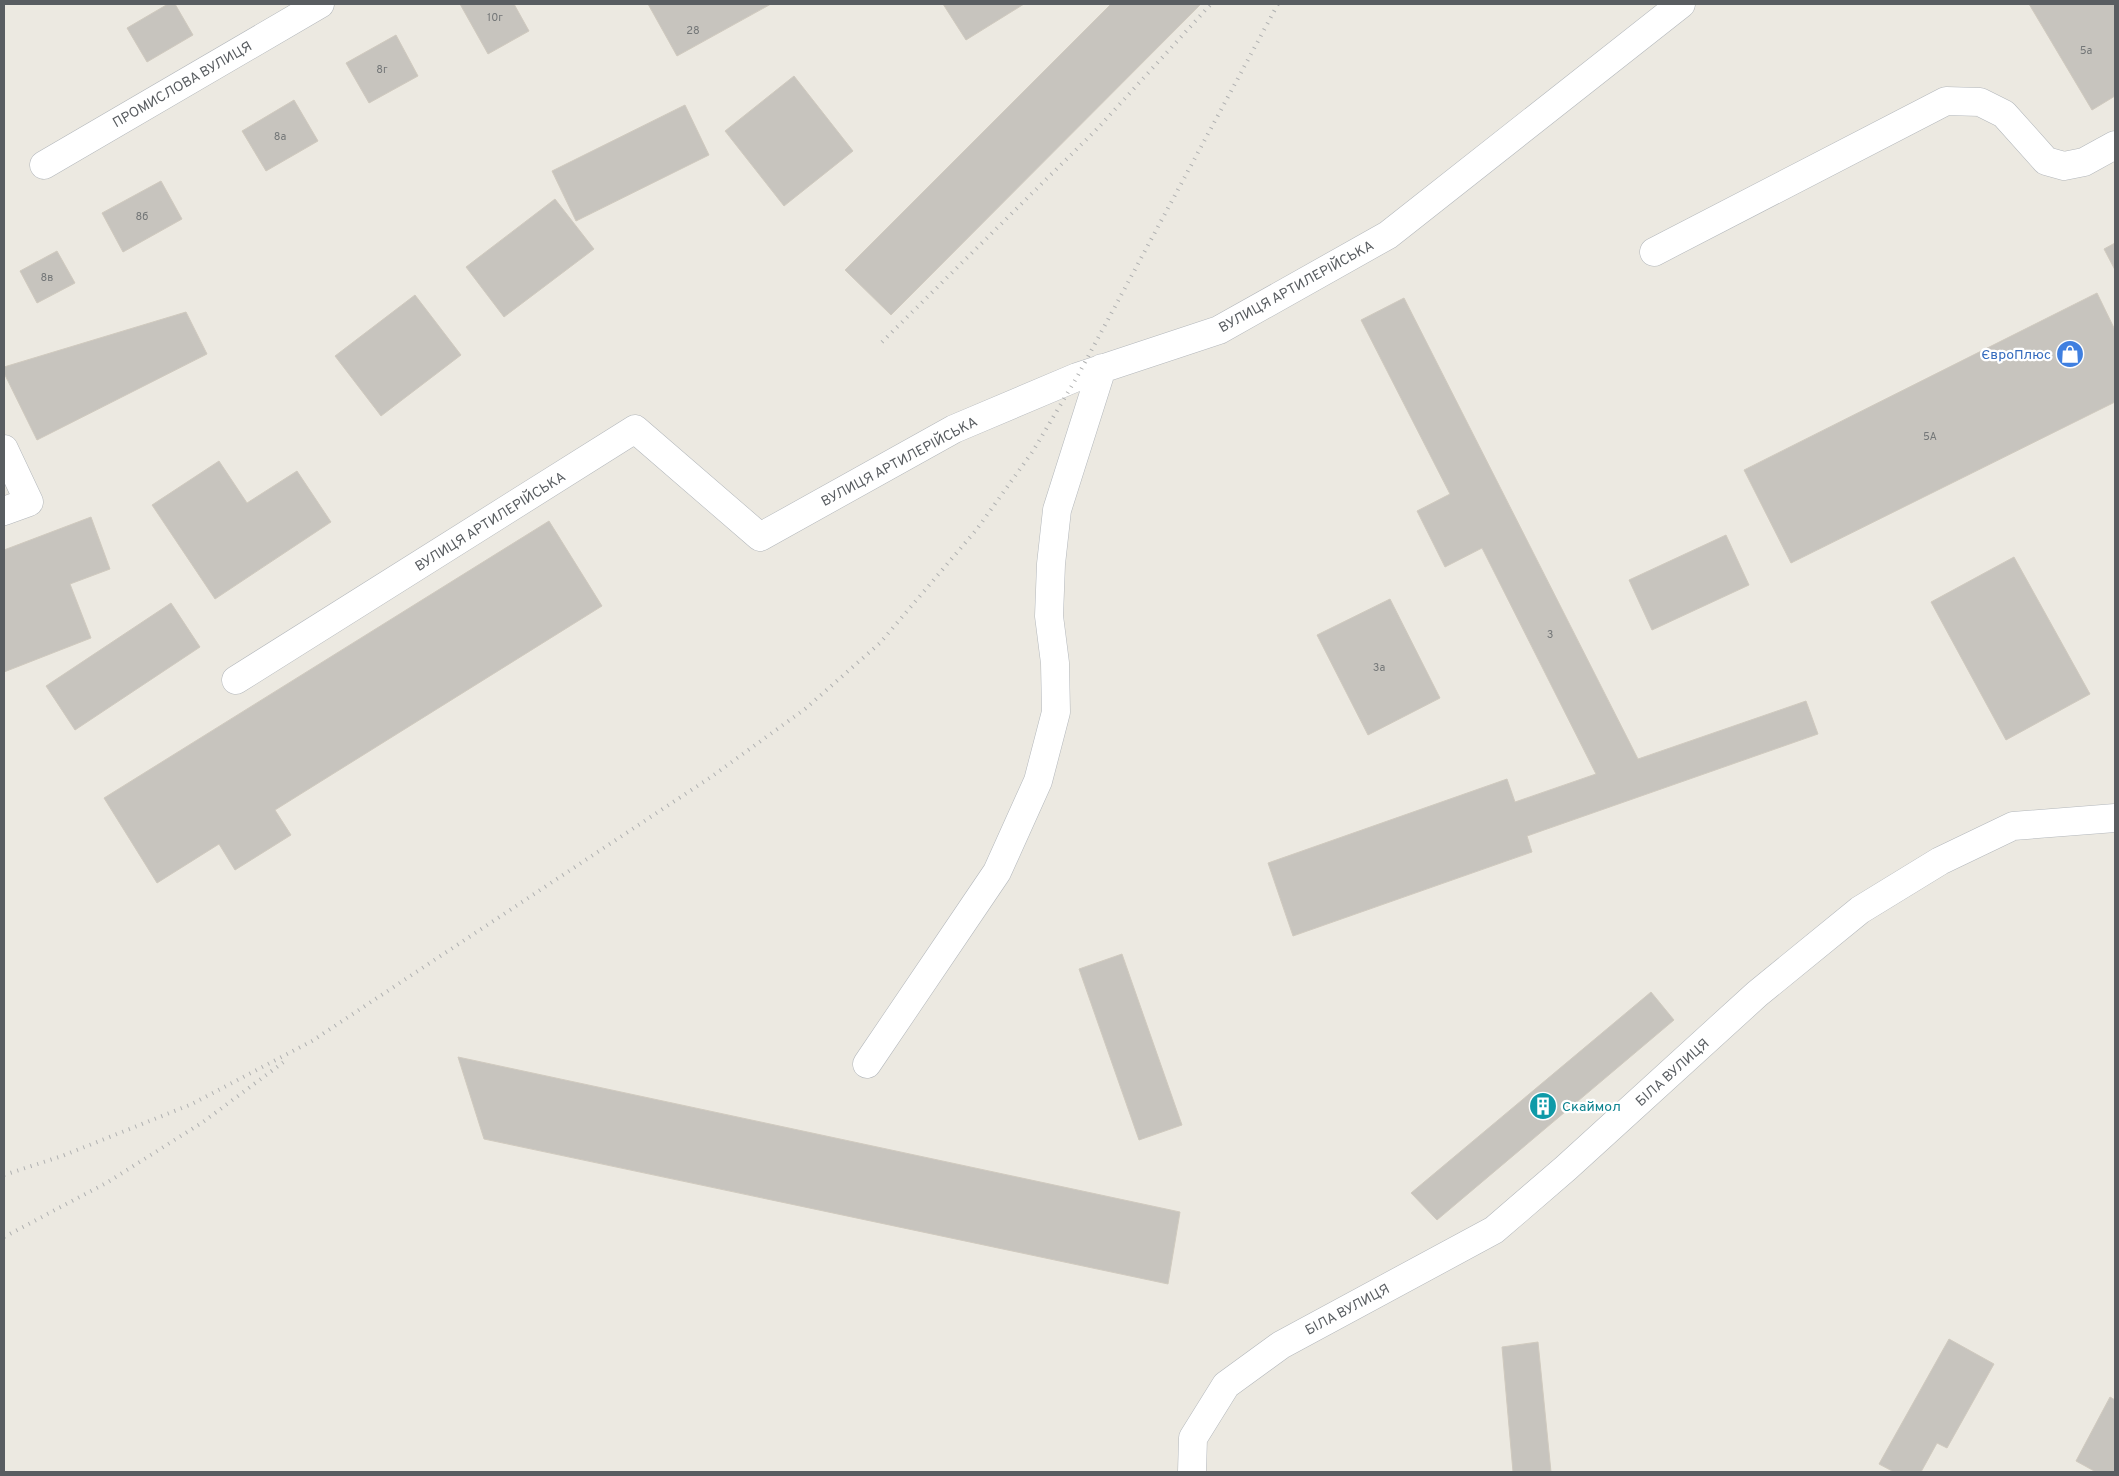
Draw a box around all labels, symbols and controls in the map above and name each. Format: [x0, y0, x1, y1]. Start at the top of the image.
house number: 10г [487, 11, 503, 25]
house number: 28 [686, 24, 700, 38]
street label: ПРОМИСЛОВА ВУЛИЦЯ [110, 38, 255, 132]
house number: 5а [2080, 44, 2093, 58]
house number: 8г [376, 63, 388, 77]
house number: 8а [274, 130, 287, 144]
house number: 8б [136, 210, 148, 224]
street label: ВУЛИЦЯ АРТИЛЕРІЙСЬКА [1216, 237, 1377, 337]
house number: 8в [41, 271, 53, 285]
shop icon: ЄвроПлюс [2055, 339, 2085, 369]
place label: ЄвроПлюс [1981, 347, 2051, 364]
street label: ВУЛИЦЯ АРТИЛЕРІЙСЬКА [818, 413, 981, 511]
house number: 5А [1923, 430, 1937, 444]
street label: ВУЛИЦЯ АРТИЛЕРІЙСЬКА [412, 468, 569, 576]
house number: 3 [1547, 628, 1553, 642]
house number: 3а [1373, 661, 1385, 675]
street label: БІЛА ВУЛИЦЯ [1633, 1036, 1713, 1111]
building icon: Скаймол [1528, 1091, 1558, 1121]
place label: Скаймол [1562, 1099, 1621, 1116]
street label: БІЛА ВУЛИЦЯ [1303, 1281, 1393, 1340]

